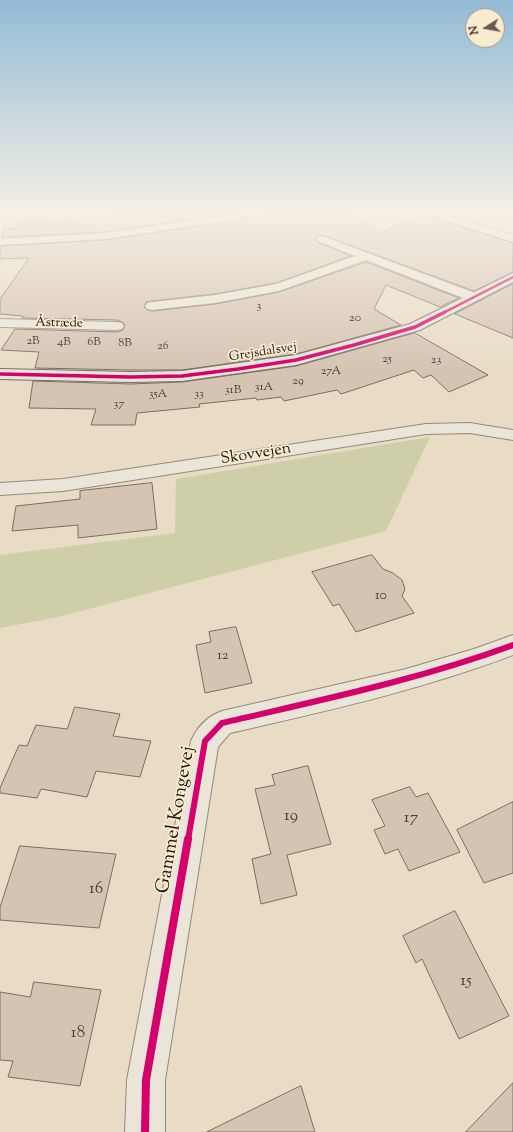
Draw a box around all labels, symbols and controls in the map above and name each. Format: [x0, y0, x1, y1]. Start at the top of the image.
north arrow [465, 8, 505, 48]
text: N [466, 24, 483, 36]
house number: 3 [257, 300, 261, 314]
house number: 20 [349, 312, 361, 326]
street label: Åstræde [35, 316, 83, 332]
house number: 2B [26, 335, 40, 349]
house number: 4B [57, 336, 71, 350]
house number: 6B [87, 336, 101, 350]
house number: 8B [118, 337, 132, 351]
house number: 26 [157, 340, 169, 354]
street label: Grejsdalsvej [228, 340, 298, 366]
house number: 25 [382, 353, 392, 367]
house number: 23 [431, 354, 441, 368]
house number: 27A [321, 365, 341, 379]
house number: 29 [292, 375, 304, 389]
house number: 31A [255, 381, 273, 395]
house number: 31B [225, 384, 241, 398]
house number: 35A [149, 388, 167, 402]
house number: 33 [194, 388, 204, 402]
house number: 37 [114, 398, 124, 412]
street label: Skovvejen [219, 440, 293, 470]
house number: 10 [375, 589, 387, 605]
house number: 12 [217, 649, 229, 665]
street label: Gammel Kongevej [153, 745, 201, 895]
house number: 19 [284, 807, 298, 827]
house number: 17 [404, 809, 418, 829]
house number: 16 [89, 880, 103, 900]
house number: 15 [460, 972, 472, 992]
house number: 18 [71, 1024, 85, 1044]

